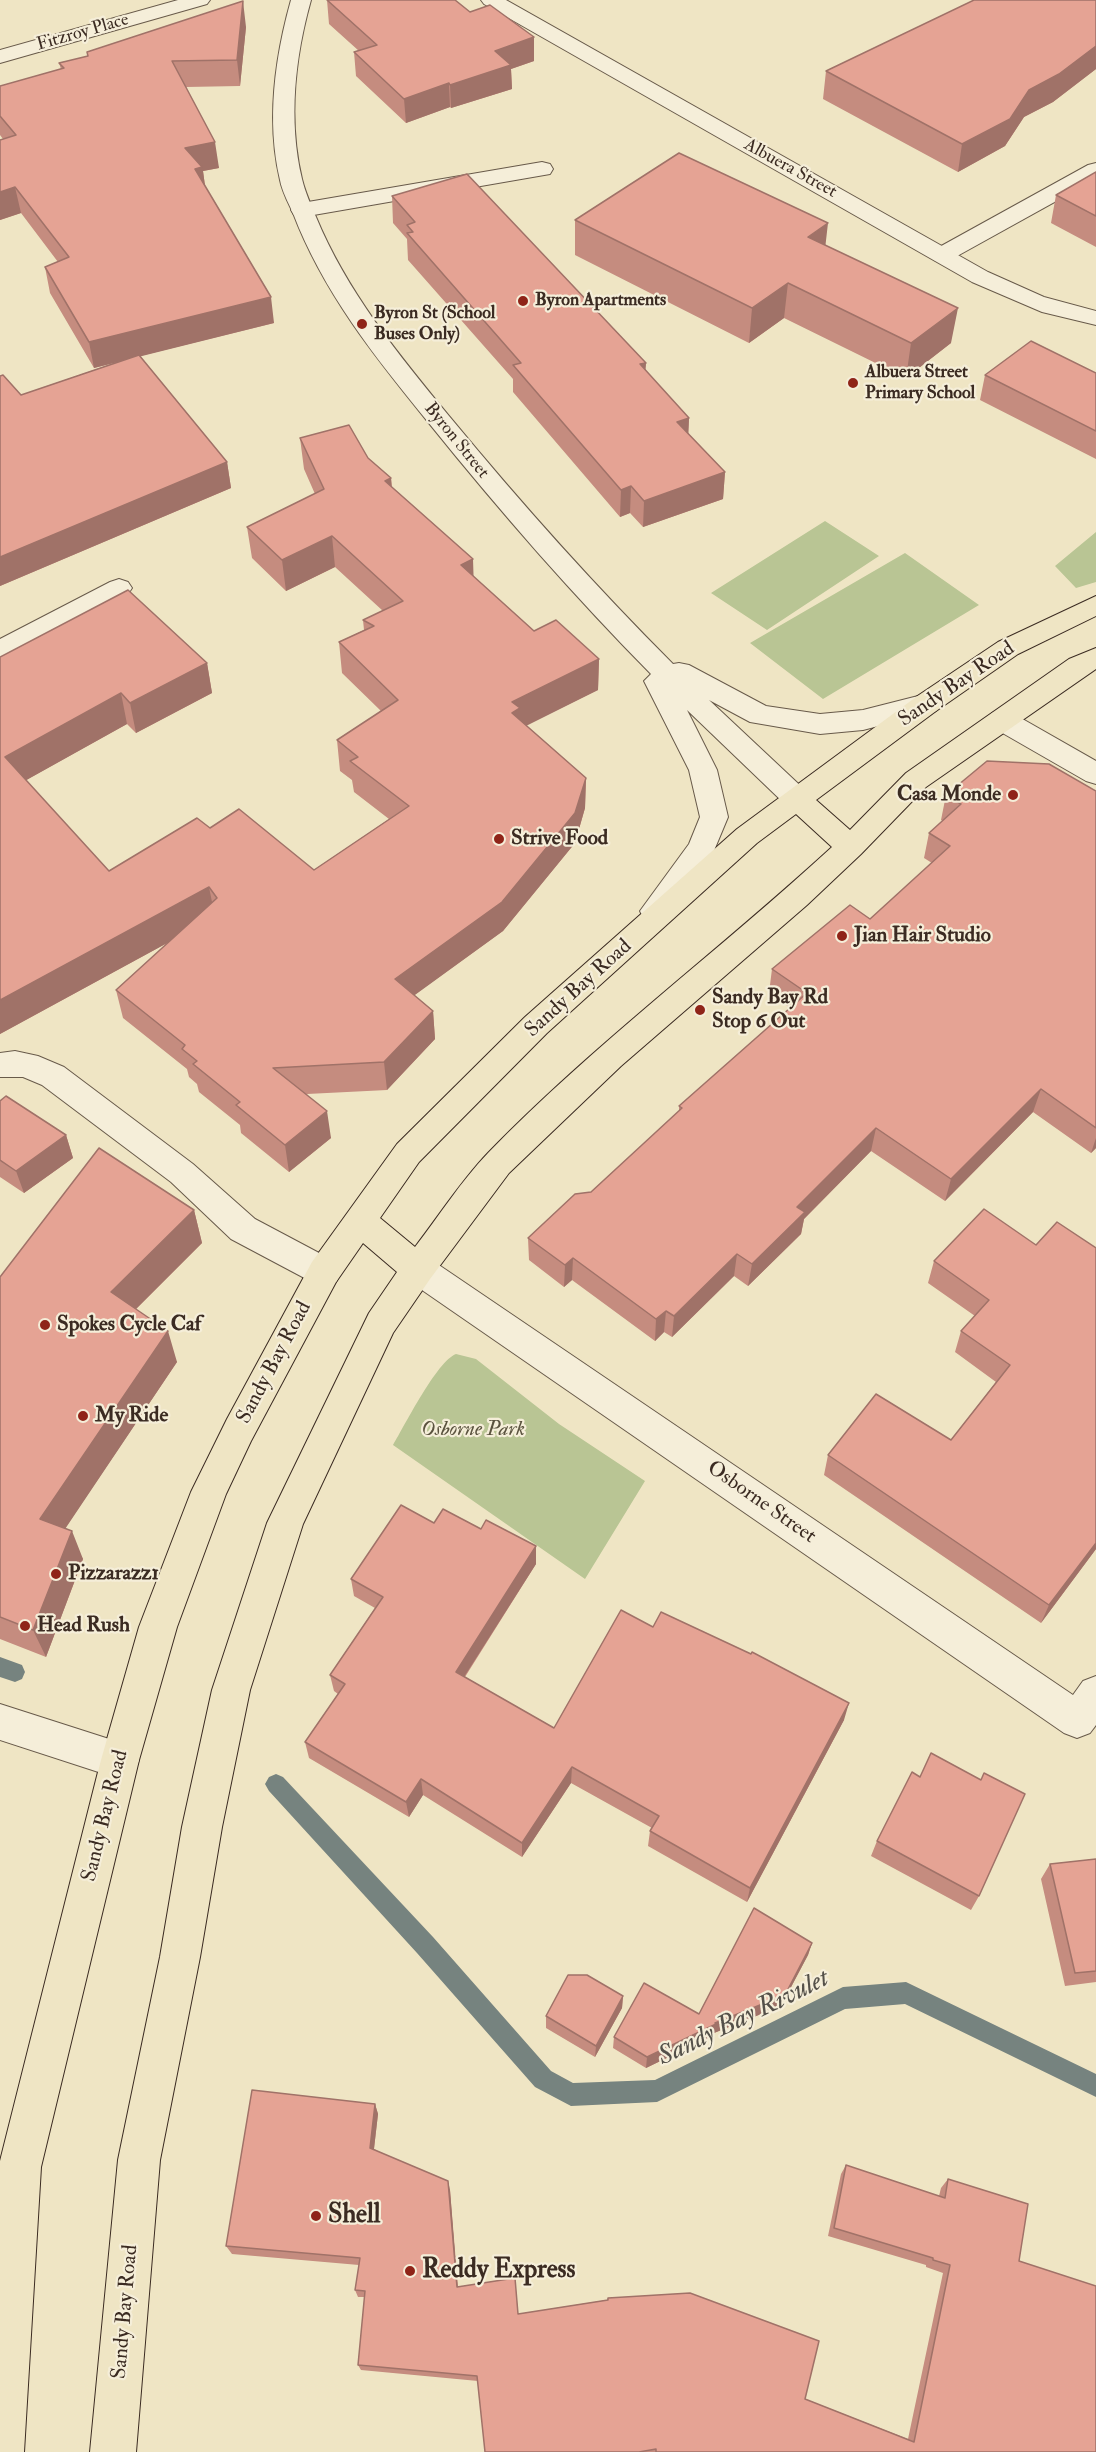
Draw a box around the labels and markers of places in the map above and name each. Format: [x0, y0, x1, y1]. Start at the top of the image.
place label: Byron Apartments [535, 290, 666, 312]
marker: Byron Apartments [516, 294, 530, 308]
place label: Byron St (School Buses Only) [374, 303, 495, 346]
marker: Byron St (School Buses Only) [355, 317, 369, 331]
place label: Albuera Street Primary School [865, 362, 975, 404]
marker: Albuera Street Primary School [846, 376, 860, 390]
place label: Casa Monde [897, 782, 1001, 808]
marker: Casa Monde [1006, 788, 1020, 802]
place label: Strive Food [511, 826, 608, 852]
marker: Strive Food [492, 832, 506, 846]
place label: Jian Hair Studio [854, 923, 991, 949]
marker: Jian Hair Studio [835, 929, 849, 943]
place label: Sandy Bay Rd Stop 6 Out [712, 985, 828, 1035]
marker: Sandy Bay Rd Stop 6 Out [693, 1003, 707, 1017]
place label: Spokes Cycle Caf [57, 1312, 201, 1338]
marker: Spokes Cycle Caf [38, 1318, 52, 1332]
place label: My Ride [95, 1403, 168, 1429]
marker: My Ride [76, 1409, 90, 1423]
place label: Pizzarazz1 [68, 1561, 159, 1587]
marker: Pizzarazz1 [49, 1567, 63, 1581]
place label: Head Rush [37, 1613, 130, 1639]
marker: Head Rush [18, 1619, 32, 1633]
place label: Shell [328, 2200, 380, 2232]
marker: Shell [309, 2209, 323, 2223]
place label: Reddy Express [422, 2255, 575, 2287]
marker: Reddy Express [403, 2264, 417, 2278]

